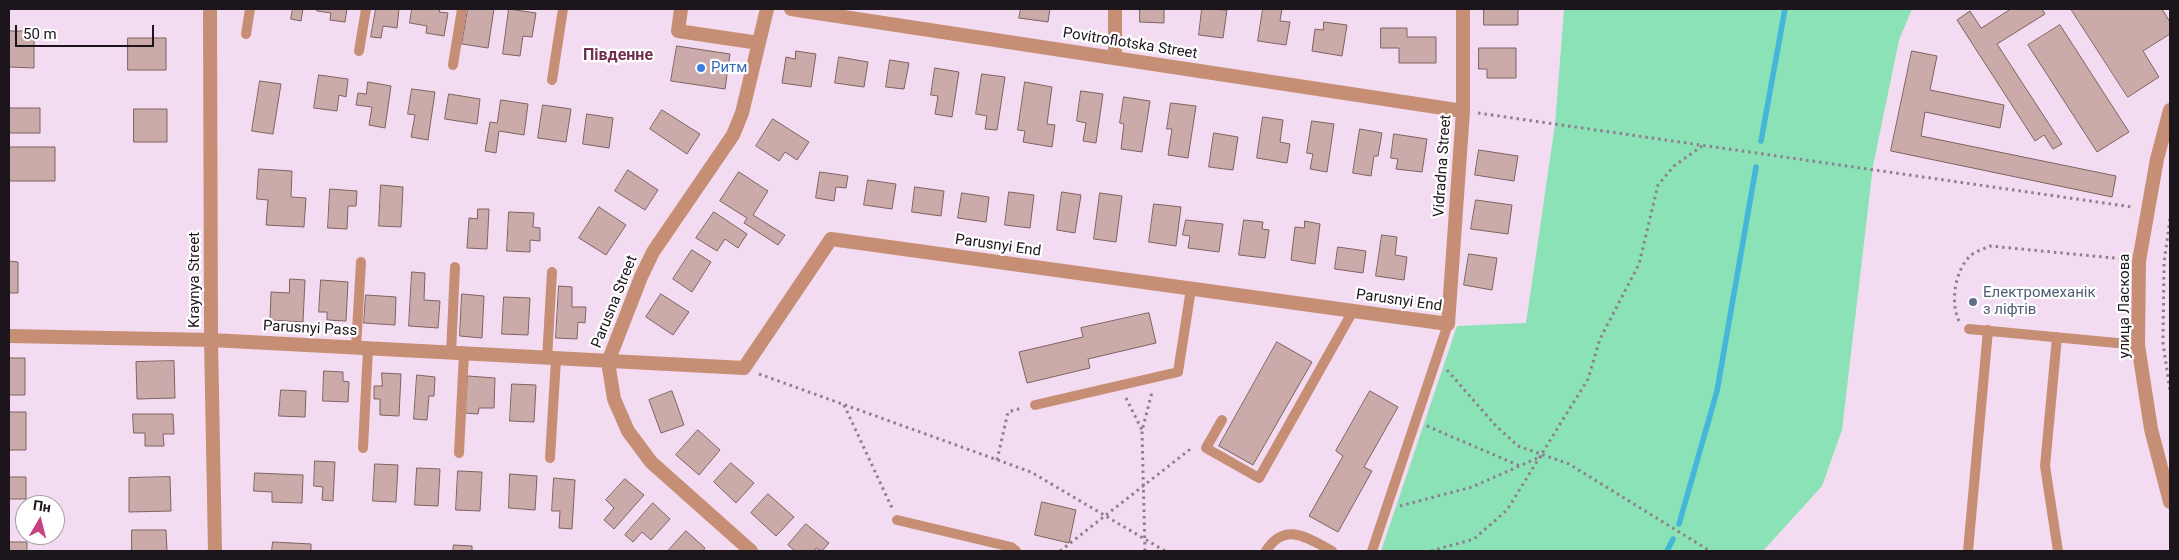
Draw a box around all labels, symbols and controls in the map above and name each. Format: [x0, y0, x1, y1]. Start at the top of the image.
scale bar [18, 15, 156, 47]
street label: Povitroflotska Street [1061, 24, 1199, 64]
text: 50 m [23, 25, 57, 43]
district label: Південне [583, 46, 653, 66]
place label: Ритм [711, 59, 747, 77]
marker: Ритм [695, 62, 707, 74]
street label: Vidradna Street [1430, 114, 1456, 218]
street label: Parusnyi End [954, 231, 1042, 261]
street label: Kraynya Street [186, 232, 204, 328]
street label: Parusna Street [588, 253, 642, 351]
street label: улица Ласкова [2116, 254, 2134, 358]
place label: Електромеханік з ліфтів [1983, 284, 2096, 319]
street label: Parusnyi End [1355, 286, 1443, 316]
marker: Електромеханік з ліфтів [1967, 296, 1979, 308]
street label: Parusnyi Pass [262, 318, 358, 340]
north arrow [15, 495, 65, 545]
text: Пн [32, 497, 52, 515]

